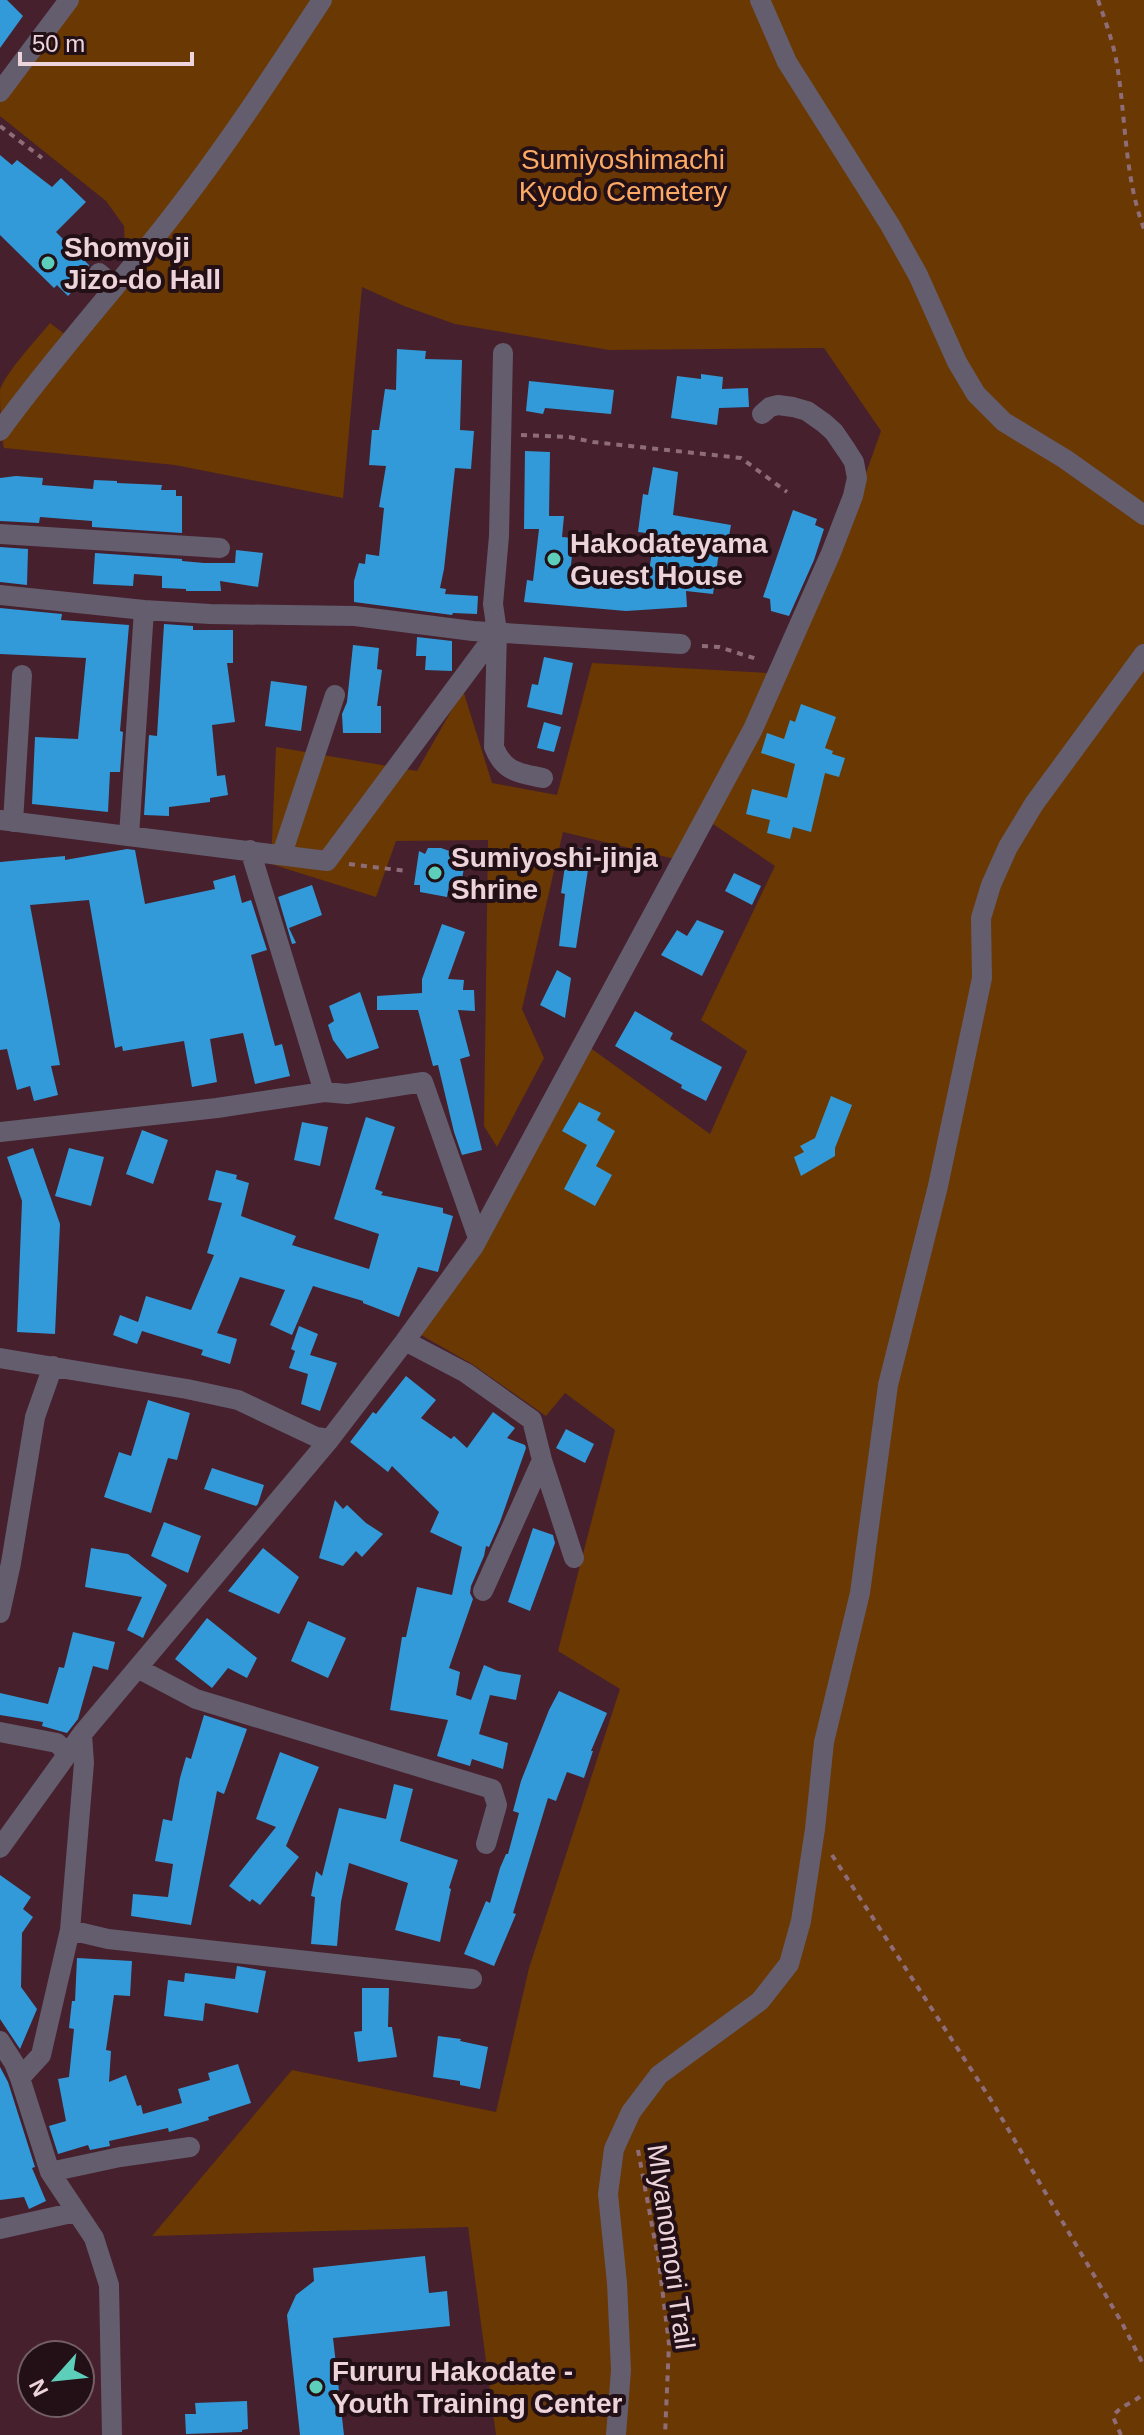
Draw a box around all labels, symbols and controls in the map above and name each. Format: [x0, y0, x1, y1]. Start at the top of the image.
scale bar [20, 16, 192, 66]
text: 50 m [32, 30, 85, 57]
park label: Sumiyoshimachi Kyodo Cemetery [519, 144, 727, 207]
place label: Shomyoji Jizo-do Hall [64, 232, 221, 295]
marker: Shomyoji Jizo-do Hall [39, 254, 57, 272]
place label: Hakodateyama Guest House [570, 528, 768, 591]
marker: Hakodateyama Guest House [545, 550, 563, 568]
place label: Sumiyoshi-jinja Shrine [451, 842, 658, 905]
marker: Sumiyoshi-jinja Shrine [426, 864, 444, 882]
street label: MIyanomori Trail [641, 2142, 701, 2352]
north arrow [16, 2339, 96, 2419]
place label: Fururu Hakodate - Youth Training Center [332, 2356, 622, 2419]
text: N [24, 2375, 53, 2401]
marker: Fururu Hakodate - Youth Training Center [307, 2378, 325, 2396]

